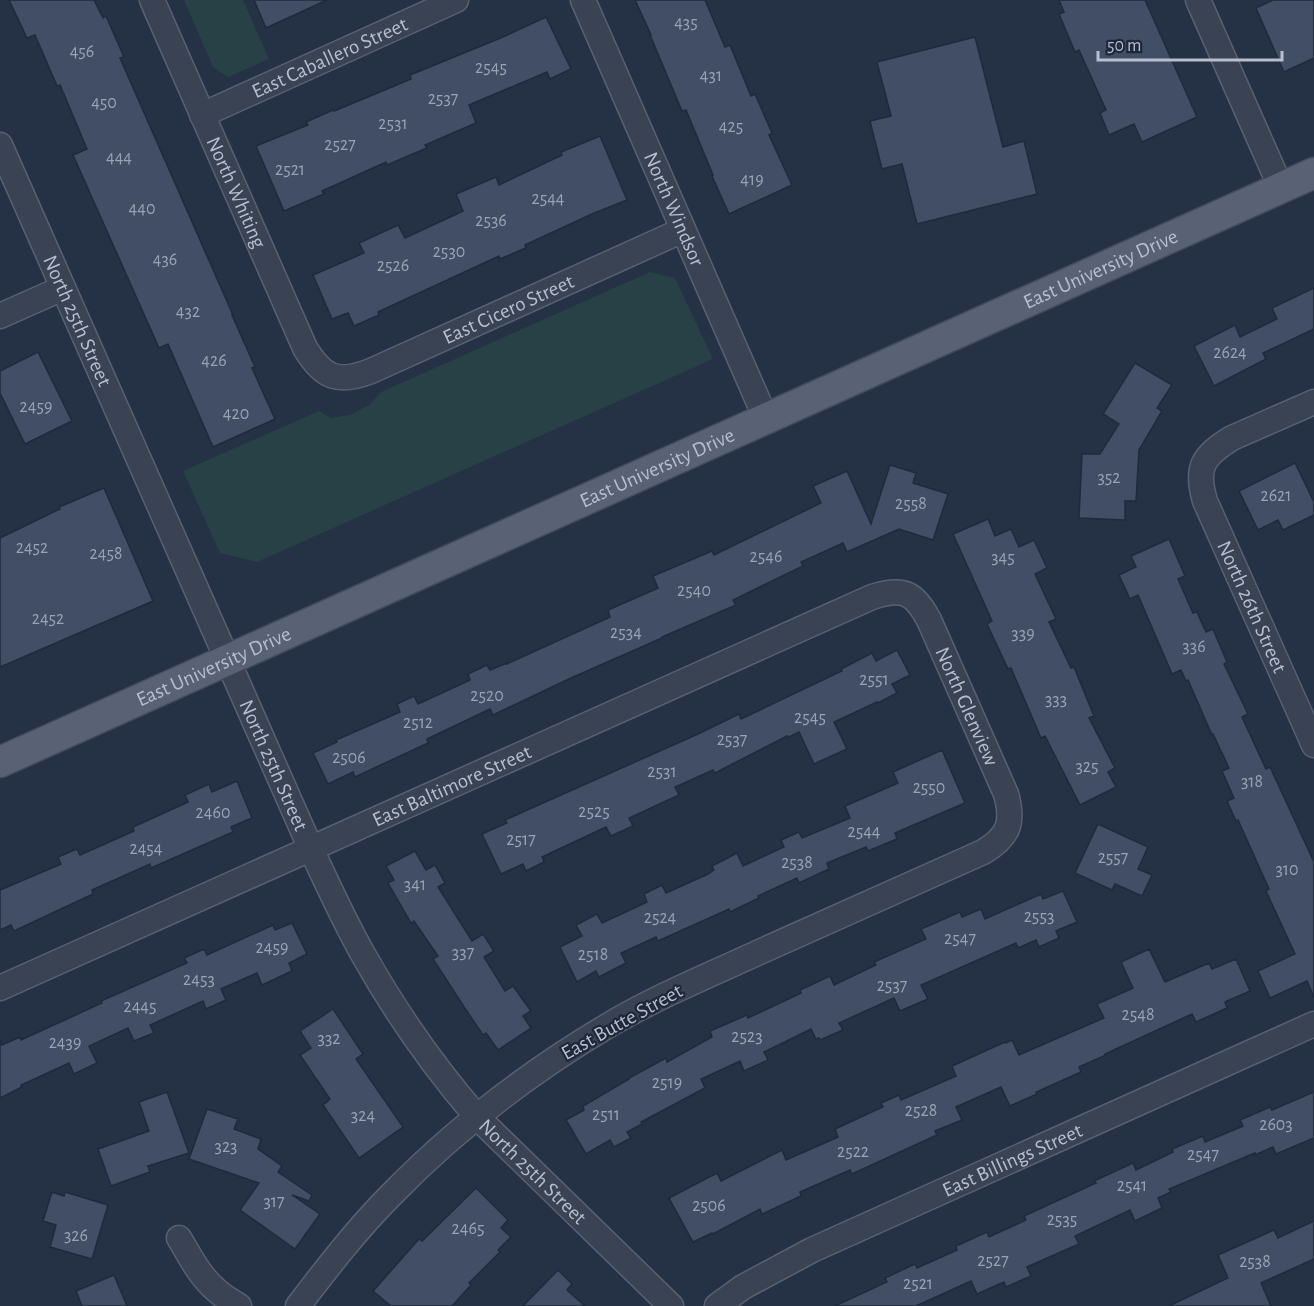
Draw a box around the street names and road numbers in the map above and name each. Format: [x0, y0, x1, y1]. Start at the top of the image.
street label: East Caballero Street [248, 13, 411, 102]
street label: North Whiting [203, 133, 270, 252]
street label: North Windsor [640, 149, 708, 269]
street label: East University Drive [1020, 225, 1181, 312]
street label: North 25th Street [40, 252, 116, 390]
street label: East Cicero Street [440, 270, 577, 348]
street label: East University Drive [577, 424, 737, 511]
street label: North 26th Street [1214, 538, 1291, 676]
street label: East University Drive [133, 623, 294, 710]
street label: North Glenview [932, 644, 1003, 769]
street label: North 25th Street [236, 697, 312, 834]
street label: East Baltimore Street [369, 741, 535, 830]
street label: East Butte Street [558, 980, 686, 1064]
street label: North 25th Street [475, 1115, 591, 1228]
street label: East Billings Street [939, 1119, 1086, 1200]

